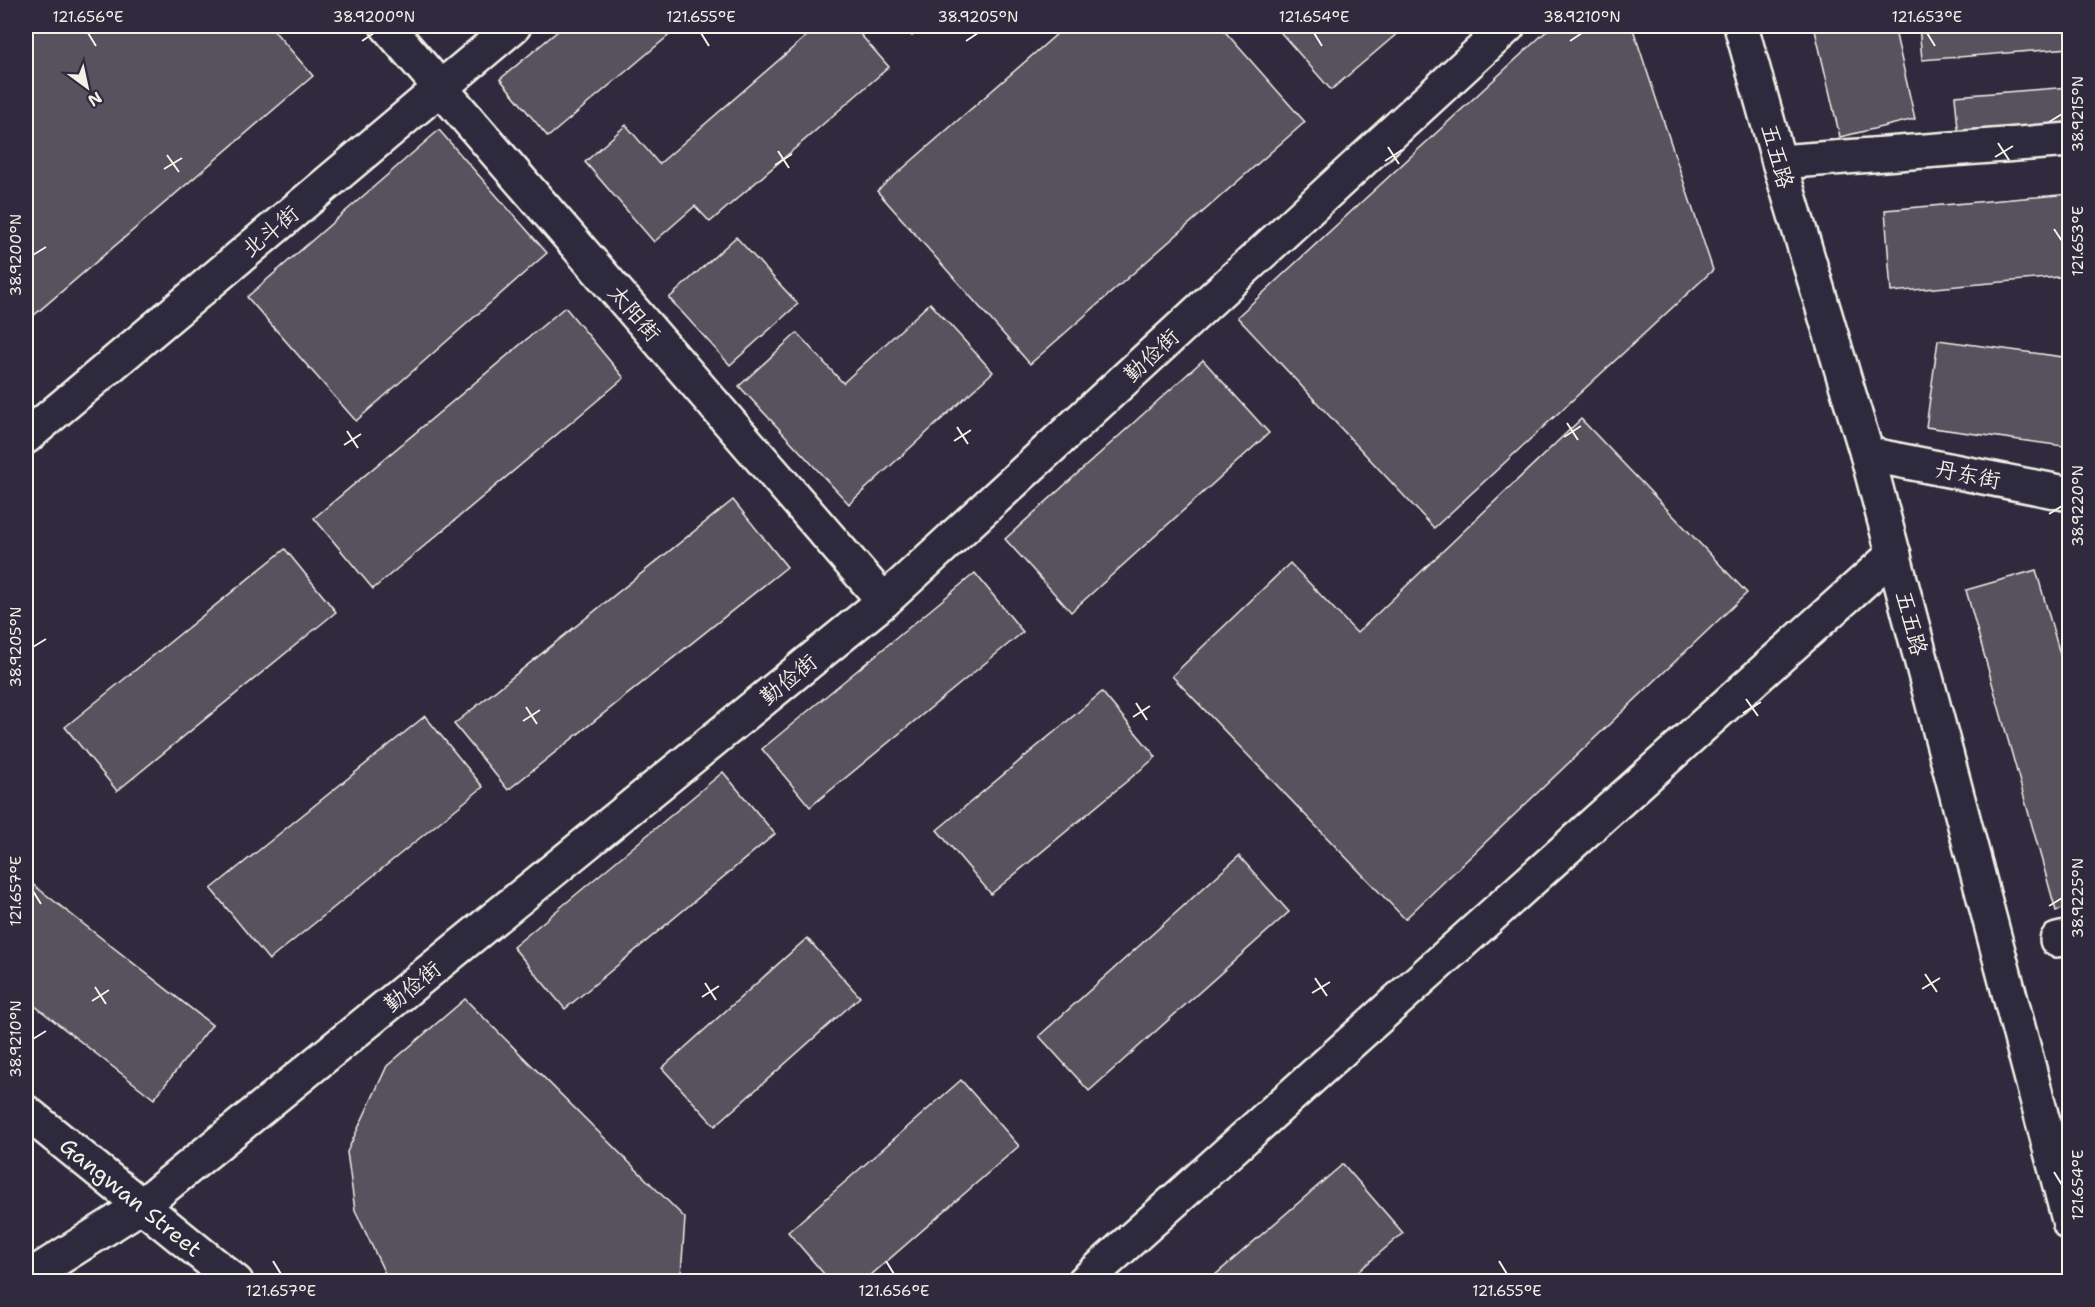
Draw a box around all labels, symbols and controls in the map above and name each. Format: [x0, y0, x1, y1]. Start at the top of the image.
text: 121.656°E [53, 7, 123, 27]
text: 38.9200°N [333, 7, 415, 27]
text: 121.655°E [666, 7, 736, 27]
text: 38.9205°N [938, 7, 1018, 27]
text: 121.654°E [1279, 7, 1349, 27]
text: 38.9210°N [1543, 7, 1621, 27]
text: 121.653°E [1892, 7, 1962, 27]
north arrow [57, 57, 117, 117]
text: 38.9215°N [2068, 76, 2088, 152]
text: N [84, 87, 106, 111]
street label: 五五路 [1754, 120, 1801, 192]
street label: 北斗街 [236, 199, 305, 264]
text: 121.653°E [2068, 206, 2088, 276]
text: 38.9200°N [6, 214, 26, 296]
street label: 太阳街 [602, 279, 667, 348]
street label: 勤俭街 [1117, 322, 1185, 388]
street label: 丹东街 [1933, 454, 2003, 495]
text: 38.9220°N [2068, 465, 2088, 547]
street label: 五五路 [1889, 587, 1934, 659]
text: 38.9205°N [6, 607, 26, 687]
street label: 勤俭街 [754, 647, 823, 711]
text: 121.657°E [6, 856, 26, 926]
text: 38.9225°N [2068, 858, 2088, 938]
street label: 勤俭街 [378, 954, 447, 1018]
text: 38.9210°N [6, 1000, 26, 1078]
street label: Gangwan Street [54, 1131, 208, 1264]
text: 121.654°E [2068, 1150, 2088, 1220]
text: 121.657°E [246, 1281, 316, 1301]
text: 121.656°E [859, 1281, 929, 1301]
text: 121.655°E [1472, 1281, 1542, 1301]

